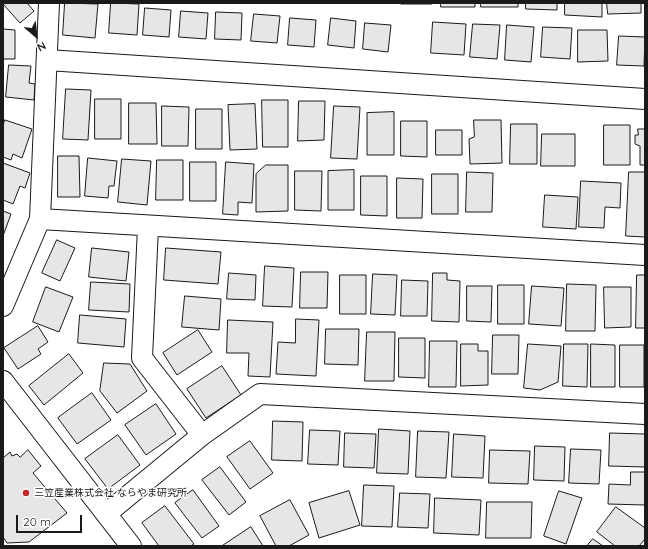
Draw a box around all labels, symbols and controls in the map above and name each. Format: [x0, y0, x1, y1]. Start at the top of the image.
north arrow [16, 16, 56, 56]
text: N [35, 39, 48, 55]
place label: 三笠産業株式会社 ならやま研究所 [34, 487, 187, 499]
marker: 三笠産業株式会社 ならやま研究所 [21, 488, 31, 498]
scale bar [18, 507, 84, 533]
text: 20 m [23, 514, 51, 529]

